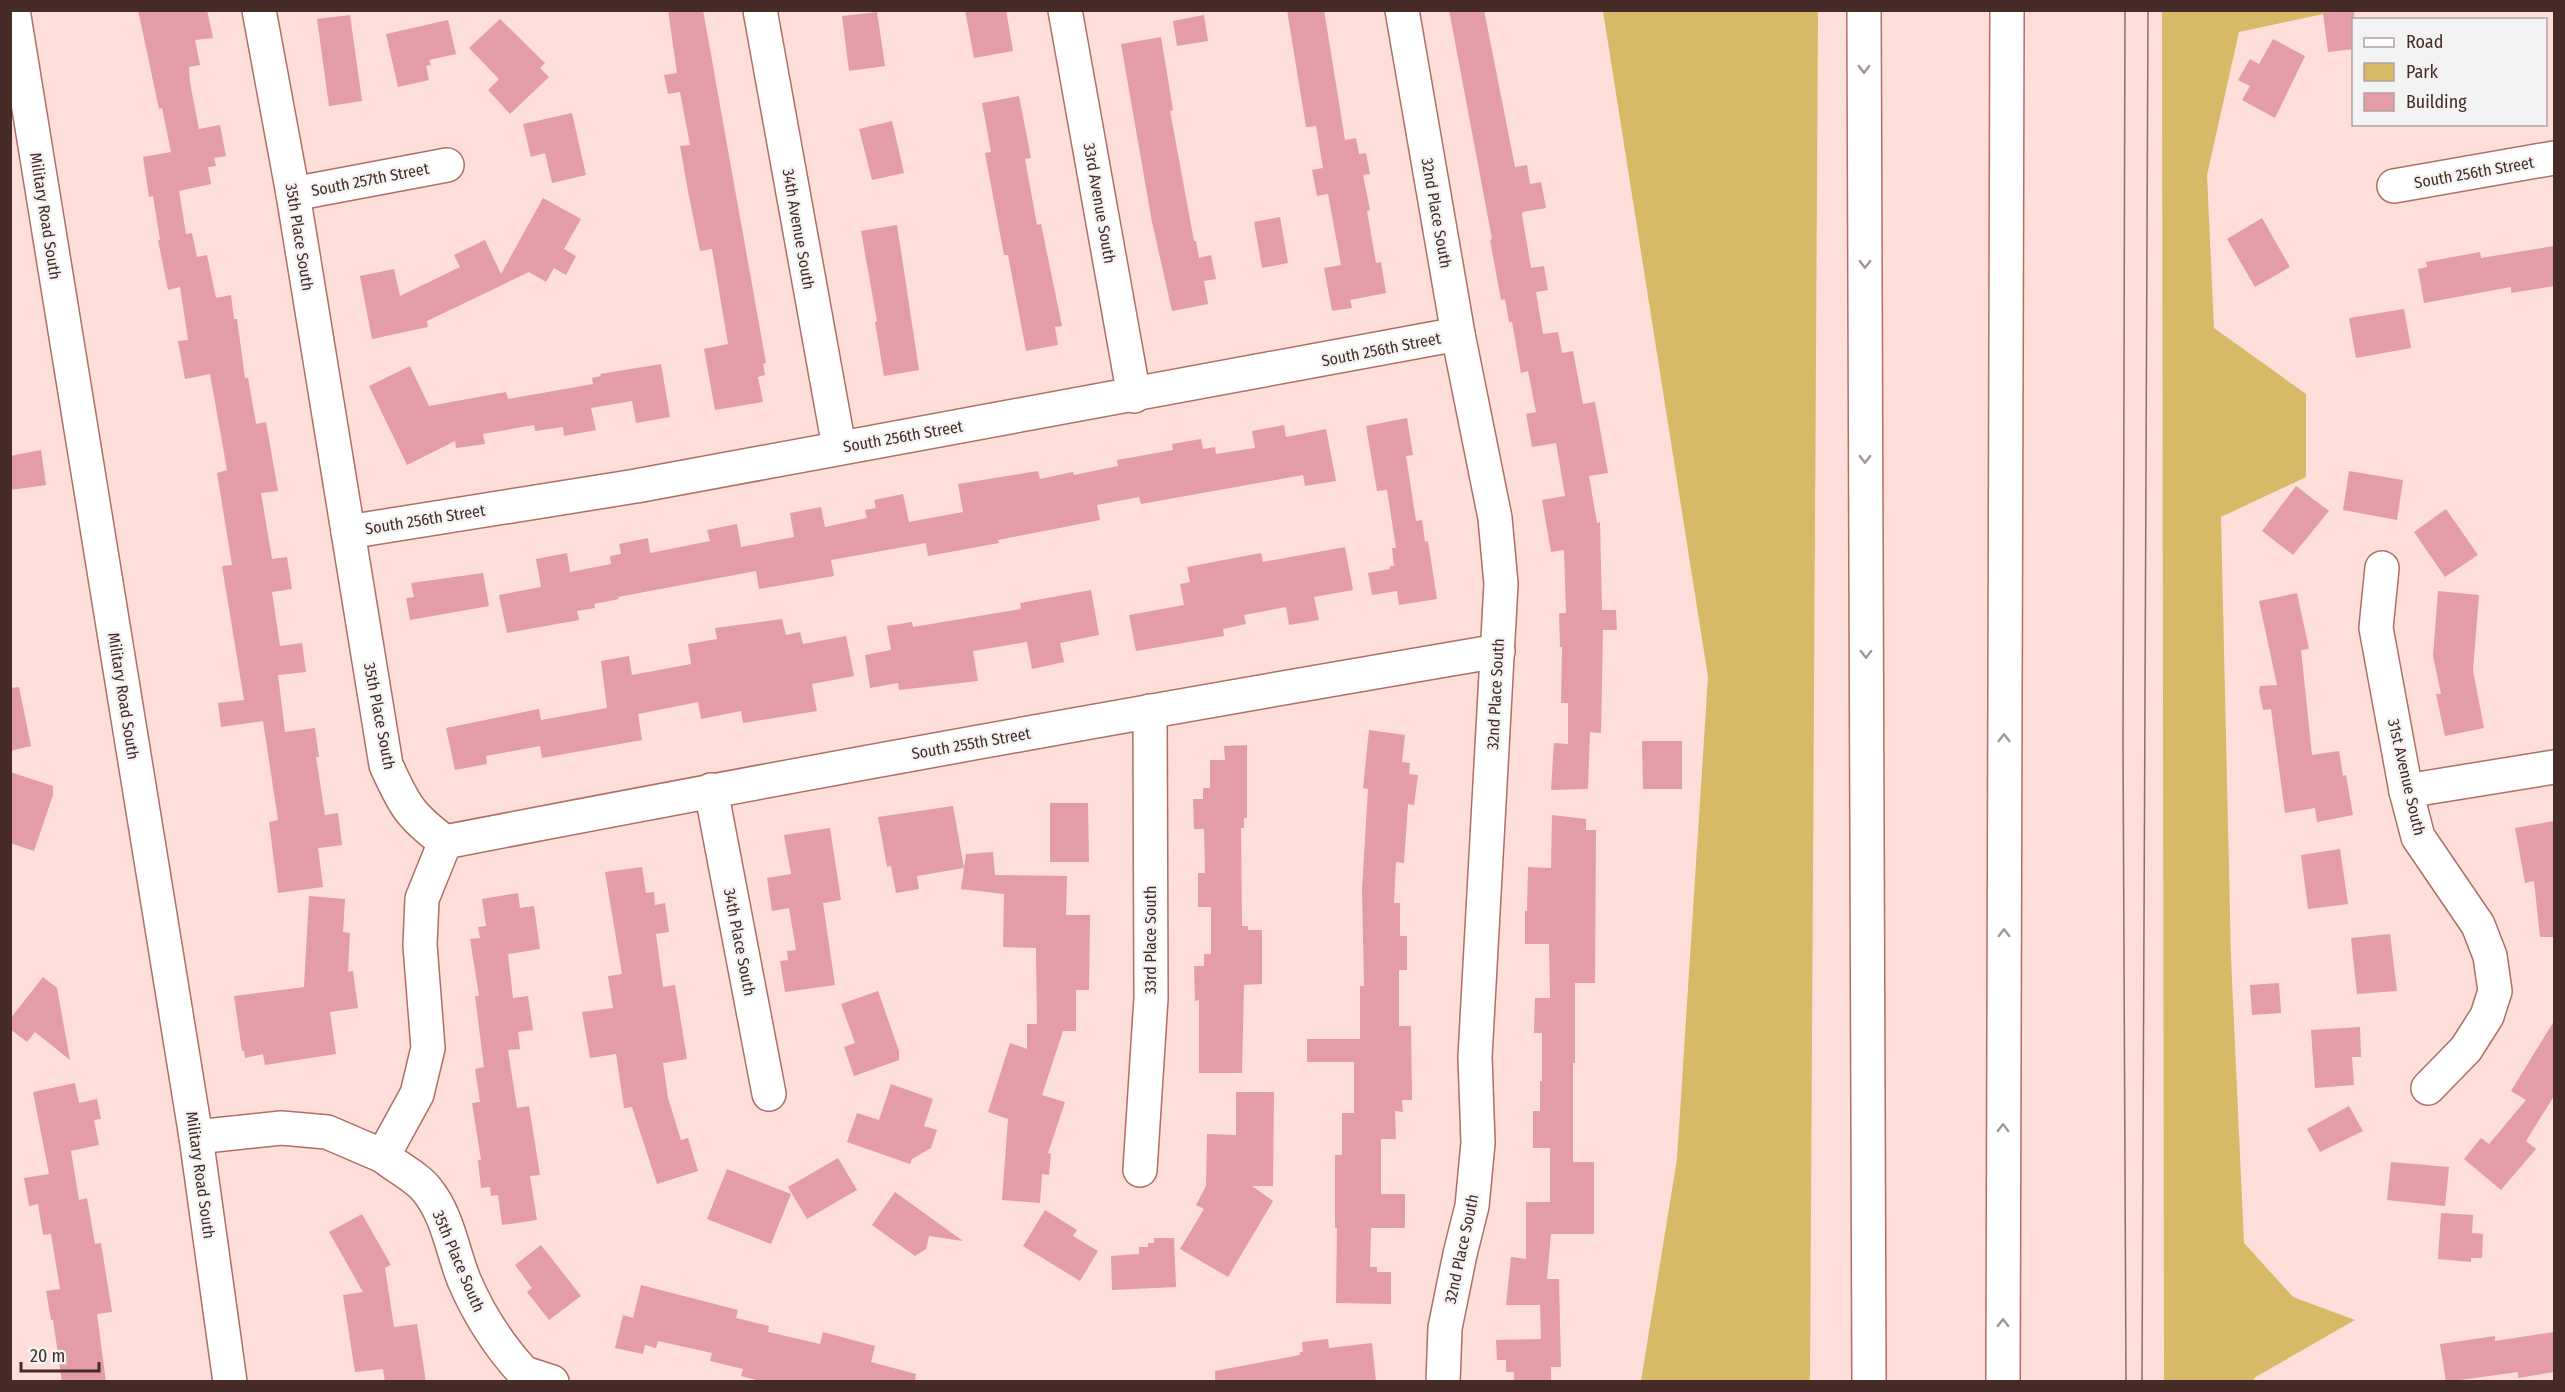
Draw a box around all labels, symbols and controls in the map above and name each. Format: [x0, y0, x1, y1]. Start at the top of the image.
legend [2352, 18, 2547, 126]
text: Road [2406, 31, 2443, 53]
text: Park [2406, 61, 2439, 83]
one-way arrow [1858, 64, 1870, 73]
text: Building [2406, 91, 2467, 113]
street label: 33rd Avenue South [1080, 141, 1119, 265]
street label: Military Road South [26, 151, 65, 281]
street label: South 256th Street [2413, 152, 2536, 192]
street label: 32nd Place South [1417, 156, 1456, 270]
street label: South 257th Street [310, 159, 431, 200]
street label: 34th Avenue South [779, 167, 819, 291]
street label: 35th Place South [282, 182, 317, 292]
one-way arrow [1858, 259, 1871, 268]
street label: South 256th Street [1320, 328, 1443, 370]
street label: South 256th Street [842, 416, 965, 456]
one-way arrow [1859, 454, 1871, 463]
street label: South 256th Street [364, 501, 487, 538]
street label: Military Road South [104, 631, 143, 761]
street label: 32nd Place South [1483, 638, 1508, 750]
one-way arrow [1860, 649, 1872, 658]
street label: 35th Place South [360, 661, 399, 771]
street label: 31st Avenue South [2384, 717, 2429, 837]
street label: South 255th Street [910, 724, 1033, 763]
one-way arrow [1998, 734, 2010, 743]
street label: 33rd Place South [1141, 886, 1160, 994]
street label: 34th Place South [720, 887, 759, 997]
one-way arrow [1997, 929, 2010, 938]
street label: Military Road South [182, 1110, 219, 1240]
one-way arrow [1997, 1124, 2009, 1133]
street label: 32nd Place South [1441, 1192, 1482, 1306]
street label: 35th Place South [429, 1207, 489, 1315]
one-way arrow [1997, 1319, 2009, 1328]
scale bar [21, 1335, 99, 1373]
text: 20 m [30, 1345, 65, 1367]

